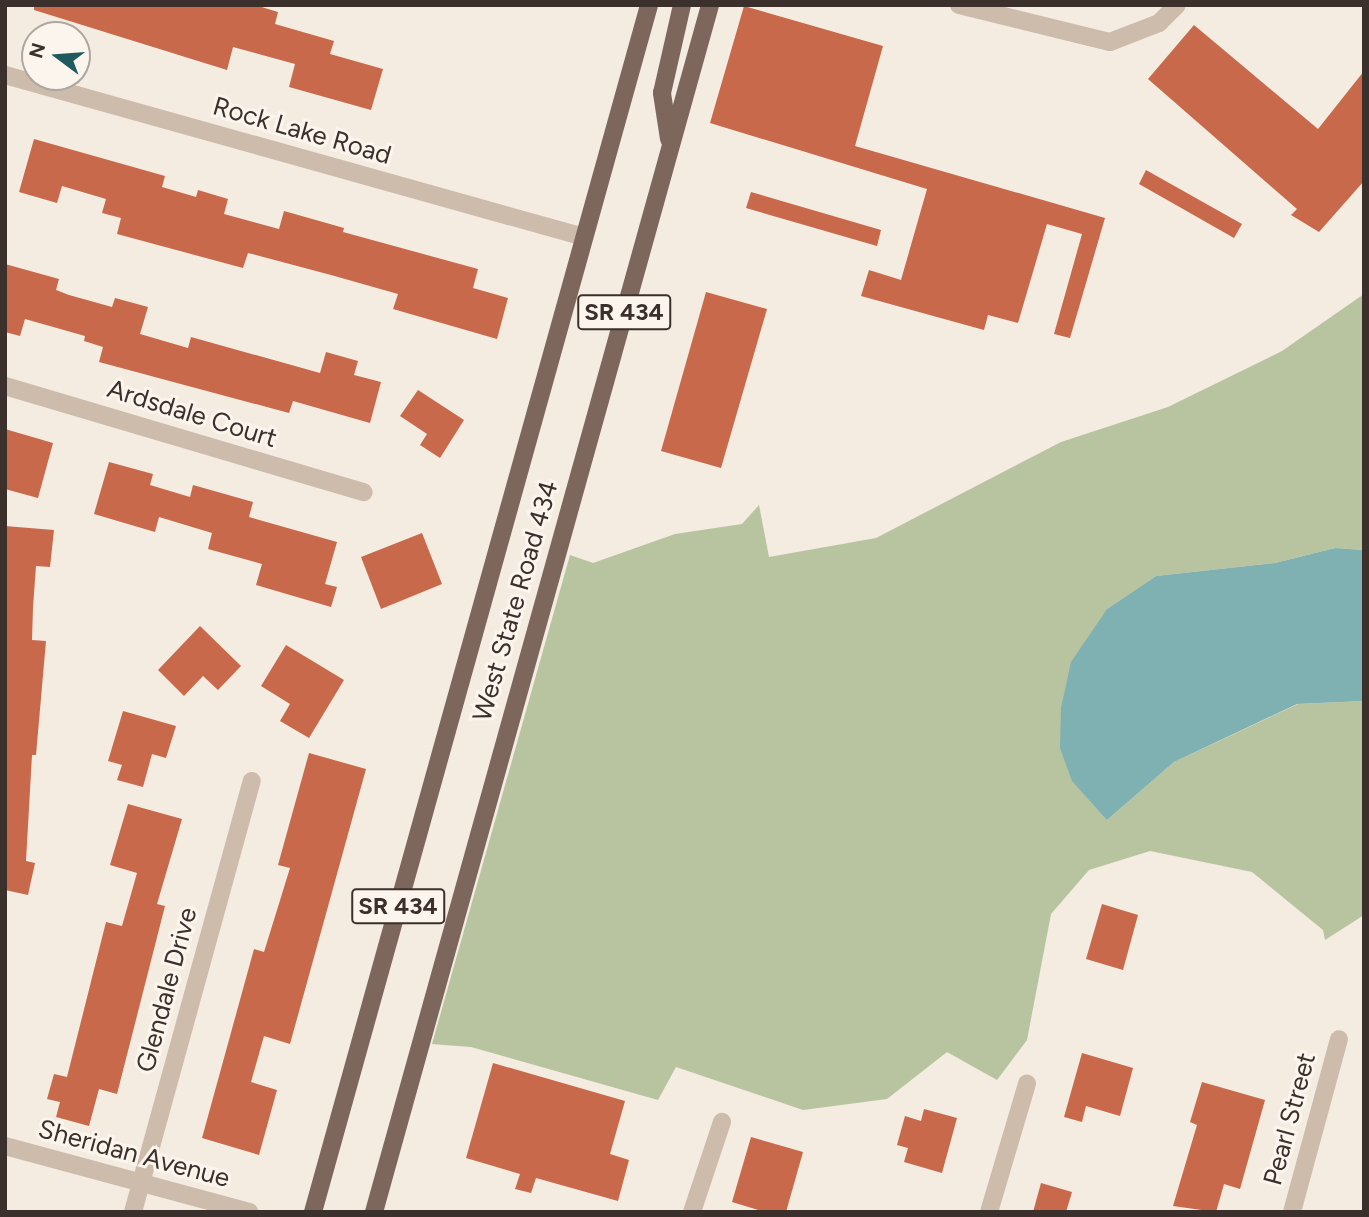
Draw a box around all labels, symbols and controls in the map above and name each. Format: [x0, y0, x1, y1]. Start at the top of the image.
north arrow [21, 21, 91, 91]
text: N [24, 40, 50, 61]
street label: Rock Lake Road [209, 91, 395, 171]
road number: SR 434 [577, 292, 671, 332]
street label: Ardsdale Court [104, 373, 280, 455]
street label: West State Road 434 [467, 477, 565, 725]
road number: SR 434 [351, 885, 445, 926]
street label: Glendale Drive [130, 904, 204, 1076]
street label: Pearl Street [1257, 1049, 1323, 1189]
street label: Sheridan Avenue [35, 1113, 233, 1195]

